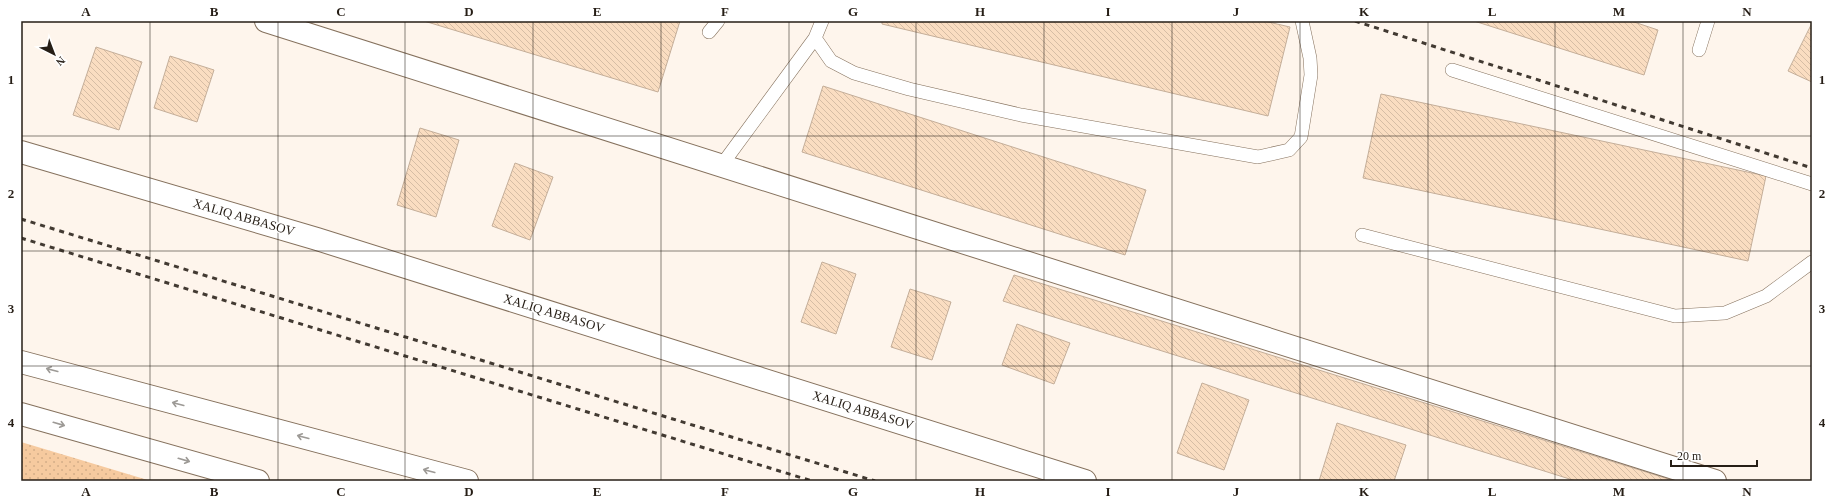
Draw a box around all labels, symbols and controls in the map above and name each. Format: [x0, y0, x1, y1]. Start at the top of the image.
text: A [81, 4, 91, 19]
text: B [210, 4, 219, 19]
text: C [336, 4, 346, 19]
text: D [464, 4, 474, 19]
text: E [593, 4, 601, 19]
text: F [721, 4, 729, 19]
text: G [848, 4, 858, 19]
text: H [975, 4, 985, 19]
text: I [1105, 4, 1111, 19]
text: J [1233, 4, 1240, 19]
text: K [1359, 4, 1370, 19]
text: L [1488, 4, 1497, 19]
text: M [1613, 4, 1625, 19]
text: N [1742, 4, 1752, 19]
north arrow [34, 34, 74, 74]
text: N [54, 54, 68, 69]
text: 1 [8, 72, 14, 87]
text: 1 [1819, 72, 1825, 87]
text: 2 [8, 186, 14, 201]
text: 2 [1819, 186, 1825, 201]
street label: XALIQ ABBASOV [191, 195, 297, 239]
street label: XALIQ ABBASOV [502, 290, 607, 336]
text: 3 [8, 301, 15, 316]
text: 3 [1819, 301, 1826, 316]
one-way arrow [46, 366, 59, 374]
street label: XALIQ ABBASOV [811, 387, 916, 433]
one-way arrow [172, 400, 185, 407]
text: 4 [8, 415, 15, 430]
text: 4 [1819, 415, 1826, 430]
one-way arrow [52, 421, 65, 428]
one-way arrow [297, 433, 310, 441]
scale bar [1671, 442, 1757, 468]
text: 20 m [1677, 449, 1702, 463]
one-way arrow [177, 457, 190, 464]
one-way arrow [423, 467, 436, 474]
text: A [81, 484, 91, 499]
text: B [210, 484, 219, 499]
text: C [336, 484, 346, 499]
text: D [464, 484, 474, 499]
text: E [593, 484, 601, 499]
text: F [721, 484, 729, 499]
text: G [848, 484, 858, 499]
text: H [975, 484, 985, 499]
text: I [1105, 484, 1111, 499]
text: J [1233, 484, 1240, 499]
text: K [1359, 484, 1370, 499]
text: L [1488, 484, 1497, 499]
text: M [1613, 484, 1625, 499]
text: N [1742, 484, 1752, 499]

